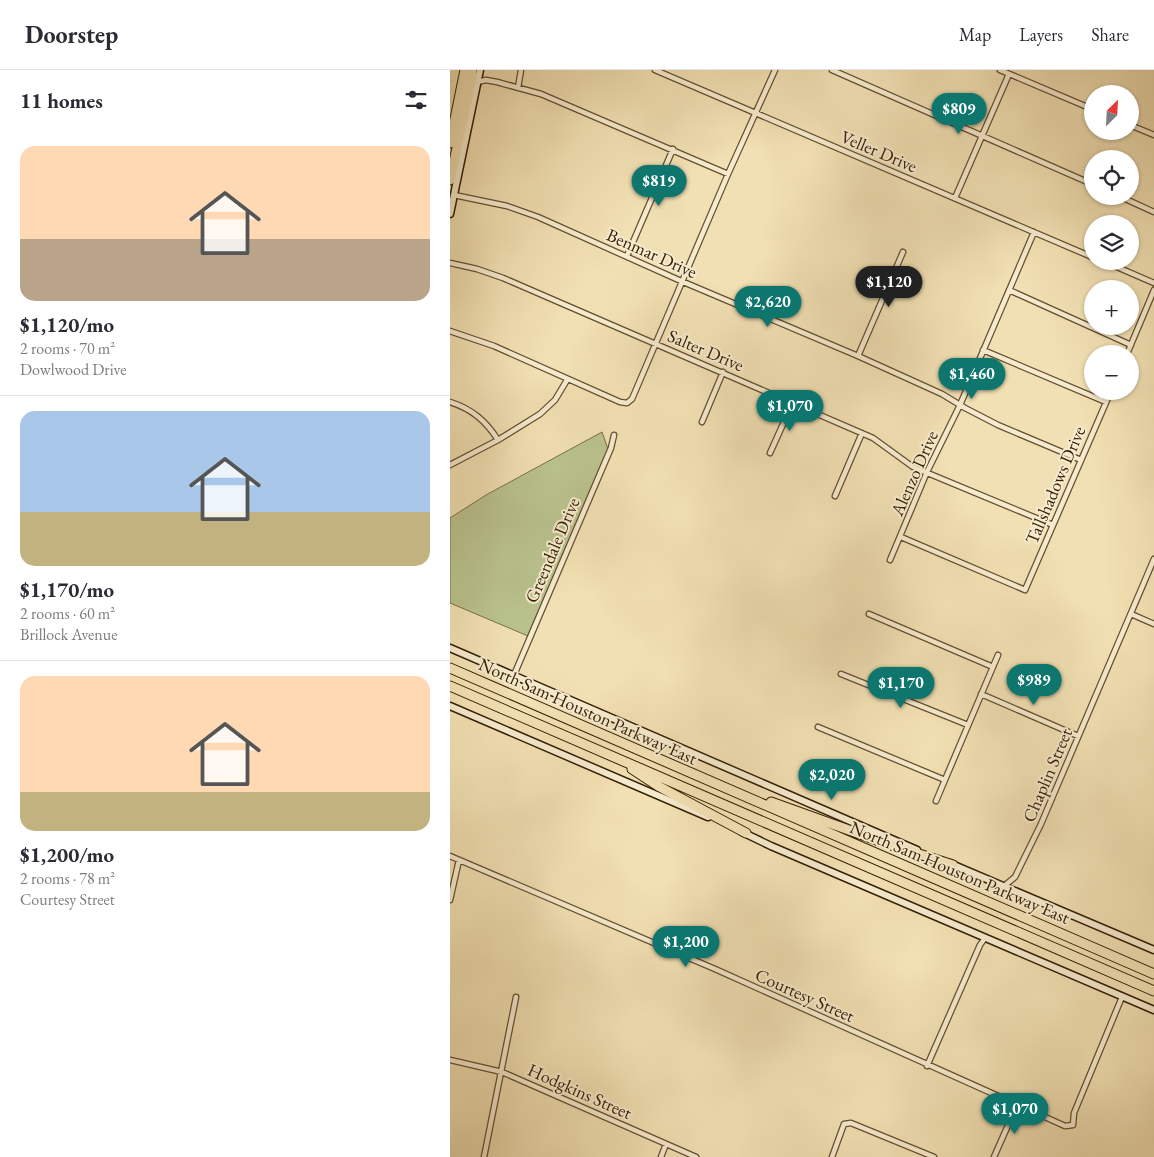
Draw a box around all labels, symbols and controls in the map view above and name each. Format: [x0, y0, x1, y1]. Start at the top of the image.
text: Doorstep [25, 19, 118, 50]
text: Map [959, 23, 991, 46]
text: Layers [1019, 23, 1063, 46]
text: Share [1091, 23, 1129, 46]
north arrow [1084, 85, 1139, 140]
map controls [1084, 85, 1139, 400]
icon: filters [402, 86, 430, 114]
text: 11 homes [20, 87, 103, 114]
pin: $809 [929, 92, 989, 135]
text: $809 [943, 98, 975, 119]
street label: Veller Drive [837, 125, 921, 177]
button: locate [1084, 150, 1139, 205]
pin: $819 [629, 164, 689, 207]
text: $819 [643, 170, 675, 191]
icon: home [180, 178, 270, 268]
button: layers [1084, 215, 1139, 270]
street label: Benmar Drive [603, 223, 701, 283]
pin: $1,120 [848, 266, 930, 308]
text: $1,120 [866, 271, 912, 292]
button: + [1084, 280, 1139, 335]
pin: $2,620 [727, 286, 809, 328]
text: $2,620 [745, 291, 791, 312]
text: $1,120/mo [20, 311, 114, 338]
street label: Salter Drive [664, 324, 748, 376]
text: 2 rooms · 70 m² [20, 338, 115, 359]
button: − [1084, 345, 1139, 400]
pin: $1,460 [931, 358, 1013, 400]
text: Dowlwood Drive [20, 359, 126, 380]
text: $1,460 [949, 363, 995, 384]
pin: $1,070 [749, 390, 831, 432]
text: $1,070 [767, 395, 813, 416]
street label: Tallshadows Drive [1020, 422, 1090, 548]
street label: Alenzo Drive [885, 427, 943, 520]
icon: home [180, 444, 270, 534]
street label: Greendale Drive [519, 494, 585, 606]
text: $1,170/mo [20, 576, 114, 603]
text: 2 rooms · 60 m² [20, 603, 115, 624]
text: Brillock Avenue [20, 624, 117, 645]
street label: North Sam Houston Parkway East [475, 652, 701, 770]
pin: $989 [1004, 664, 1064, 706]
pin: $1,170 [860, 666, 942, 709]
text: $989 [1018, 669, 1050, 690]
text: $1,170 [878, 672, 924, 693]
icon: home [180, 709, 270, 799]
street label: Chaplin Street [1017, 724, 1077, 825]
pin: $2,020 [791, 758, 873, 801]
text: $2,020 [809, 764, 855, 785]
street label: North Sam Houston Parkway East [846, 815, 1074, 929]
text: $1,200/mo [20, 841, 114, 868]
text: 2 rooms · 78 m² [20, 868, 115, 889]
text: Courtesy Street [20, 889, 115, 910]
pin: $1,200 [645, 926, 727, 968]
text: $1,200 [663, 931, 709, 952]
street label: Courtesy Street [752, 963, 859, 1027]
street label: Hodgkins Street [524, 1058, 636, 1124]
pin: $1,070 [974, 1092, 1056, 1135]
text: $1,070 [992, 1098, 1038, 1119]

